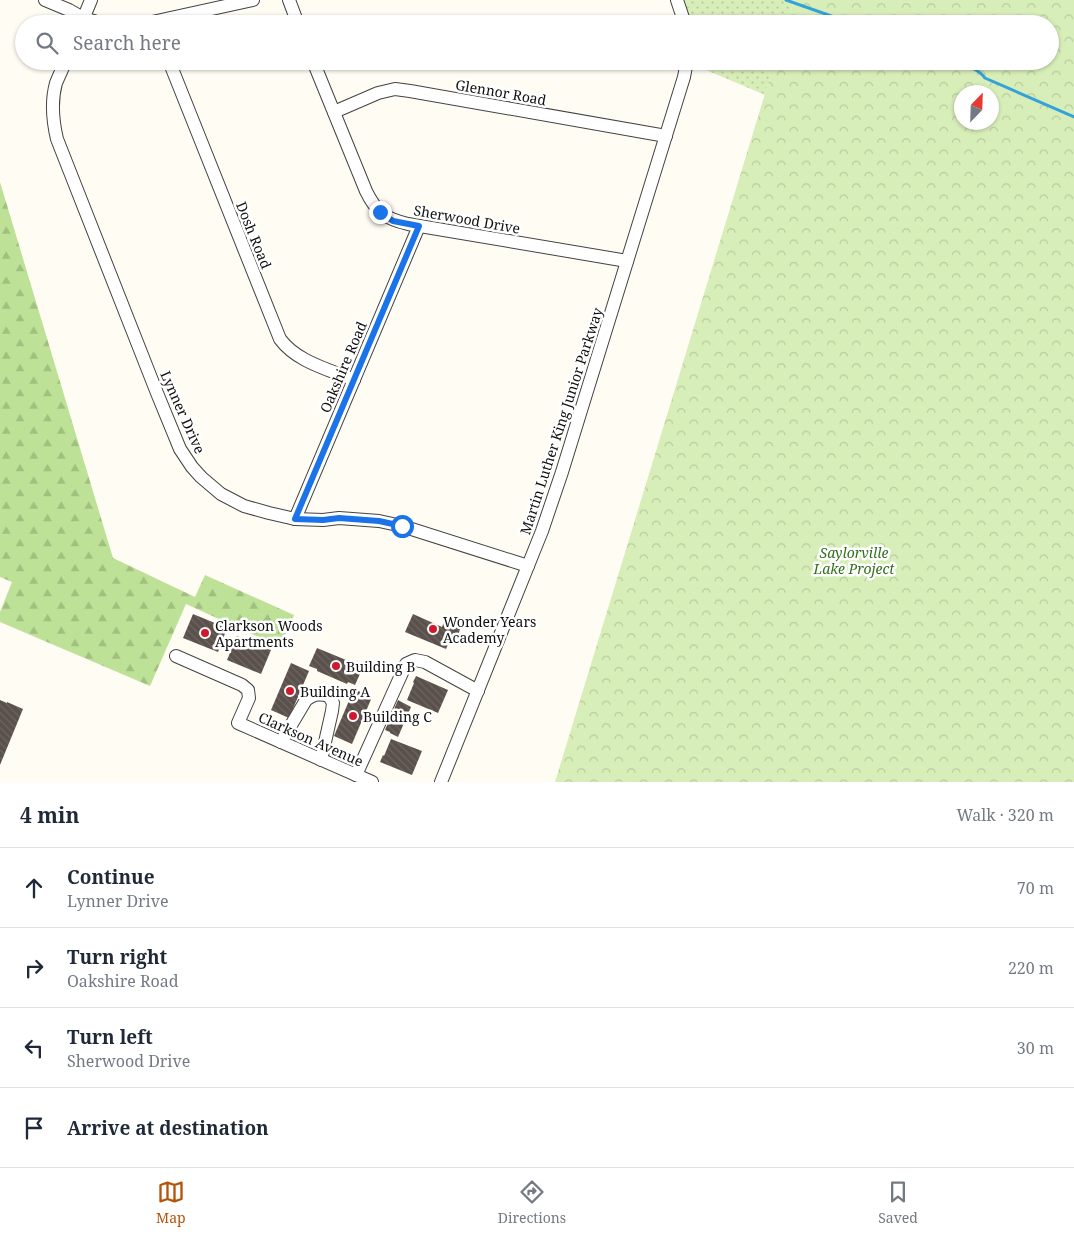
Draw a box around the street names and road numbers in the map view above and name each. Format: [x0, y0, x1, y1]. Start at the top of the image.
street label: Glennor Road [454, 75, 548, 109]
street label: Dosh Road [232, 199, 276, 272]
street label: Sherwood Drive [412, 200, 522, 238]
street label: Martin Luther King Junior Parkway [515, 305, 607, 537]
street label: Oakshire Road [315, 318, 371, 416]
street label: Lynner Drive [156, 368, 210, 456]
street label: Clarkson Avenue [256, 707, 366, 771]

